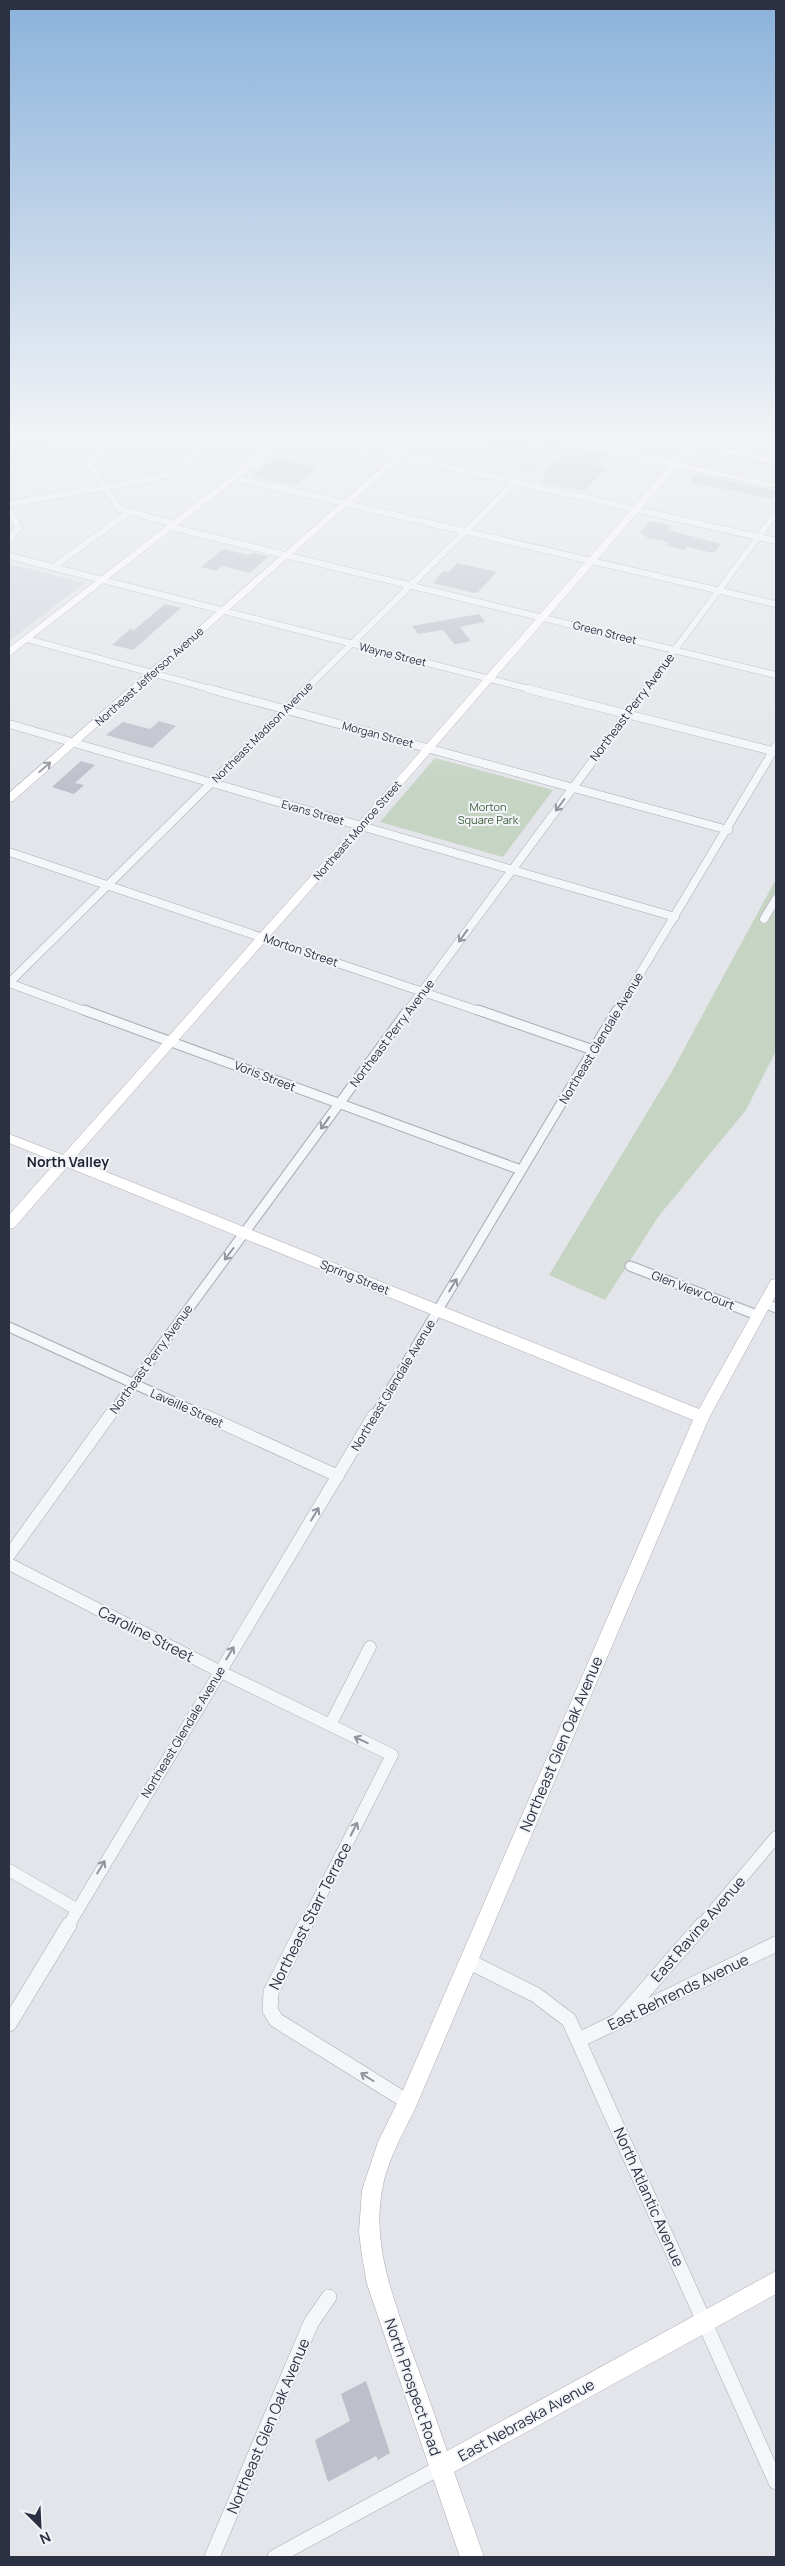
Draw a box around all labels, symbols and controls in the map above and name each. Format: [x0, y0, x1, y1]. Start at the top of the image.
street label: Green Street [571, 617, 639, 647]
street label: Northeast Jefferson Avenue [92, 623, 207, 729]
street label: Wayne Street [358, 638, 428, 670]
street label: Northeast Perry Avenue [586, 649, 678, 765]
street label: Northeast Madison Avenue [208, 678, 316, 786]
street label: Morgan Street [341, 717, 415, 751]
one-way arrow [39, 761, 52, 773]
street label: Northeast Monroe Street [310, 777, 404, 883]
street label: Evans Street [280, 796, 346, 828]
one-way arrow [554, 798, 565, 811]
park label: Morton Square Park [458, 799, 519, 827]
street label: Morton Street [261, 929, 341, 971]
one-way arrow [458, 929, 468, 943]
street label: Northeast Glendale Avenue [555, 969, 647, 1107]
street label: Northeast Perry Avenue [346, 975, 438, 1091]
street label: Voris Street [232, 1056, 298, 1096]
one-way arrow [320, 1116, 330, 1130]
district label: North Valley [27, 1152, 109, 1171]
one-way arrow [224, 1247, 234, 1261]
street label: Spring Street [318, 1255, 392, 1299]
street label: Glen View Court [649, 1266, 737, 1314]
one-way arrow [448, 1279, 458, 1293]
street label: Northeast Perry Avenue [106, 1301, 196, 1417]
street label: Northeast Glendale Avenue [347, 1316, 439, 1454]
street label: Laveille Street [148, 1384, 226, 1432]
one-way arrow [310, 1508, 320, 1522]
street label: Caroline Street [95, 1601, 197, 1667]
one-way arrow [226, 1647, 236, 1661]
street label: Northeast Glen Oak Avenue [514, 1653, 608, 1835]
street label: Northeast Glendale Avenue [137, 1663, 229, 1801]
one-way arrow [354, 1735, 369, 1744]
one-way arrow [349, 1821, 359, 1836]
street label: Northeast Starr Terrace [264, 1838, 356, 1993]
one-way arrow [97, 1861, 107, 1875]
street label: East Ravine Avenue [646, 1871, 750, 1987]
street label: East Behrends Avenue [604, 1949, 752, 2035]
one-way arrow [360, 2071, 374, 2081]
street label: North Atlantic Avenue [609, 2124, 689, 2270]
street label: North Prospect Road [380, 2316, 446, 2458]
street label: Northeast Glen Oak Avenue [221, 2335, 315, 2517]
street label: East Nebraska Avenue [454, 2374, 598, 2466]
north arrow [15, 2501, 65, 2551]
text: N [37, 2528, 54, 2549]

